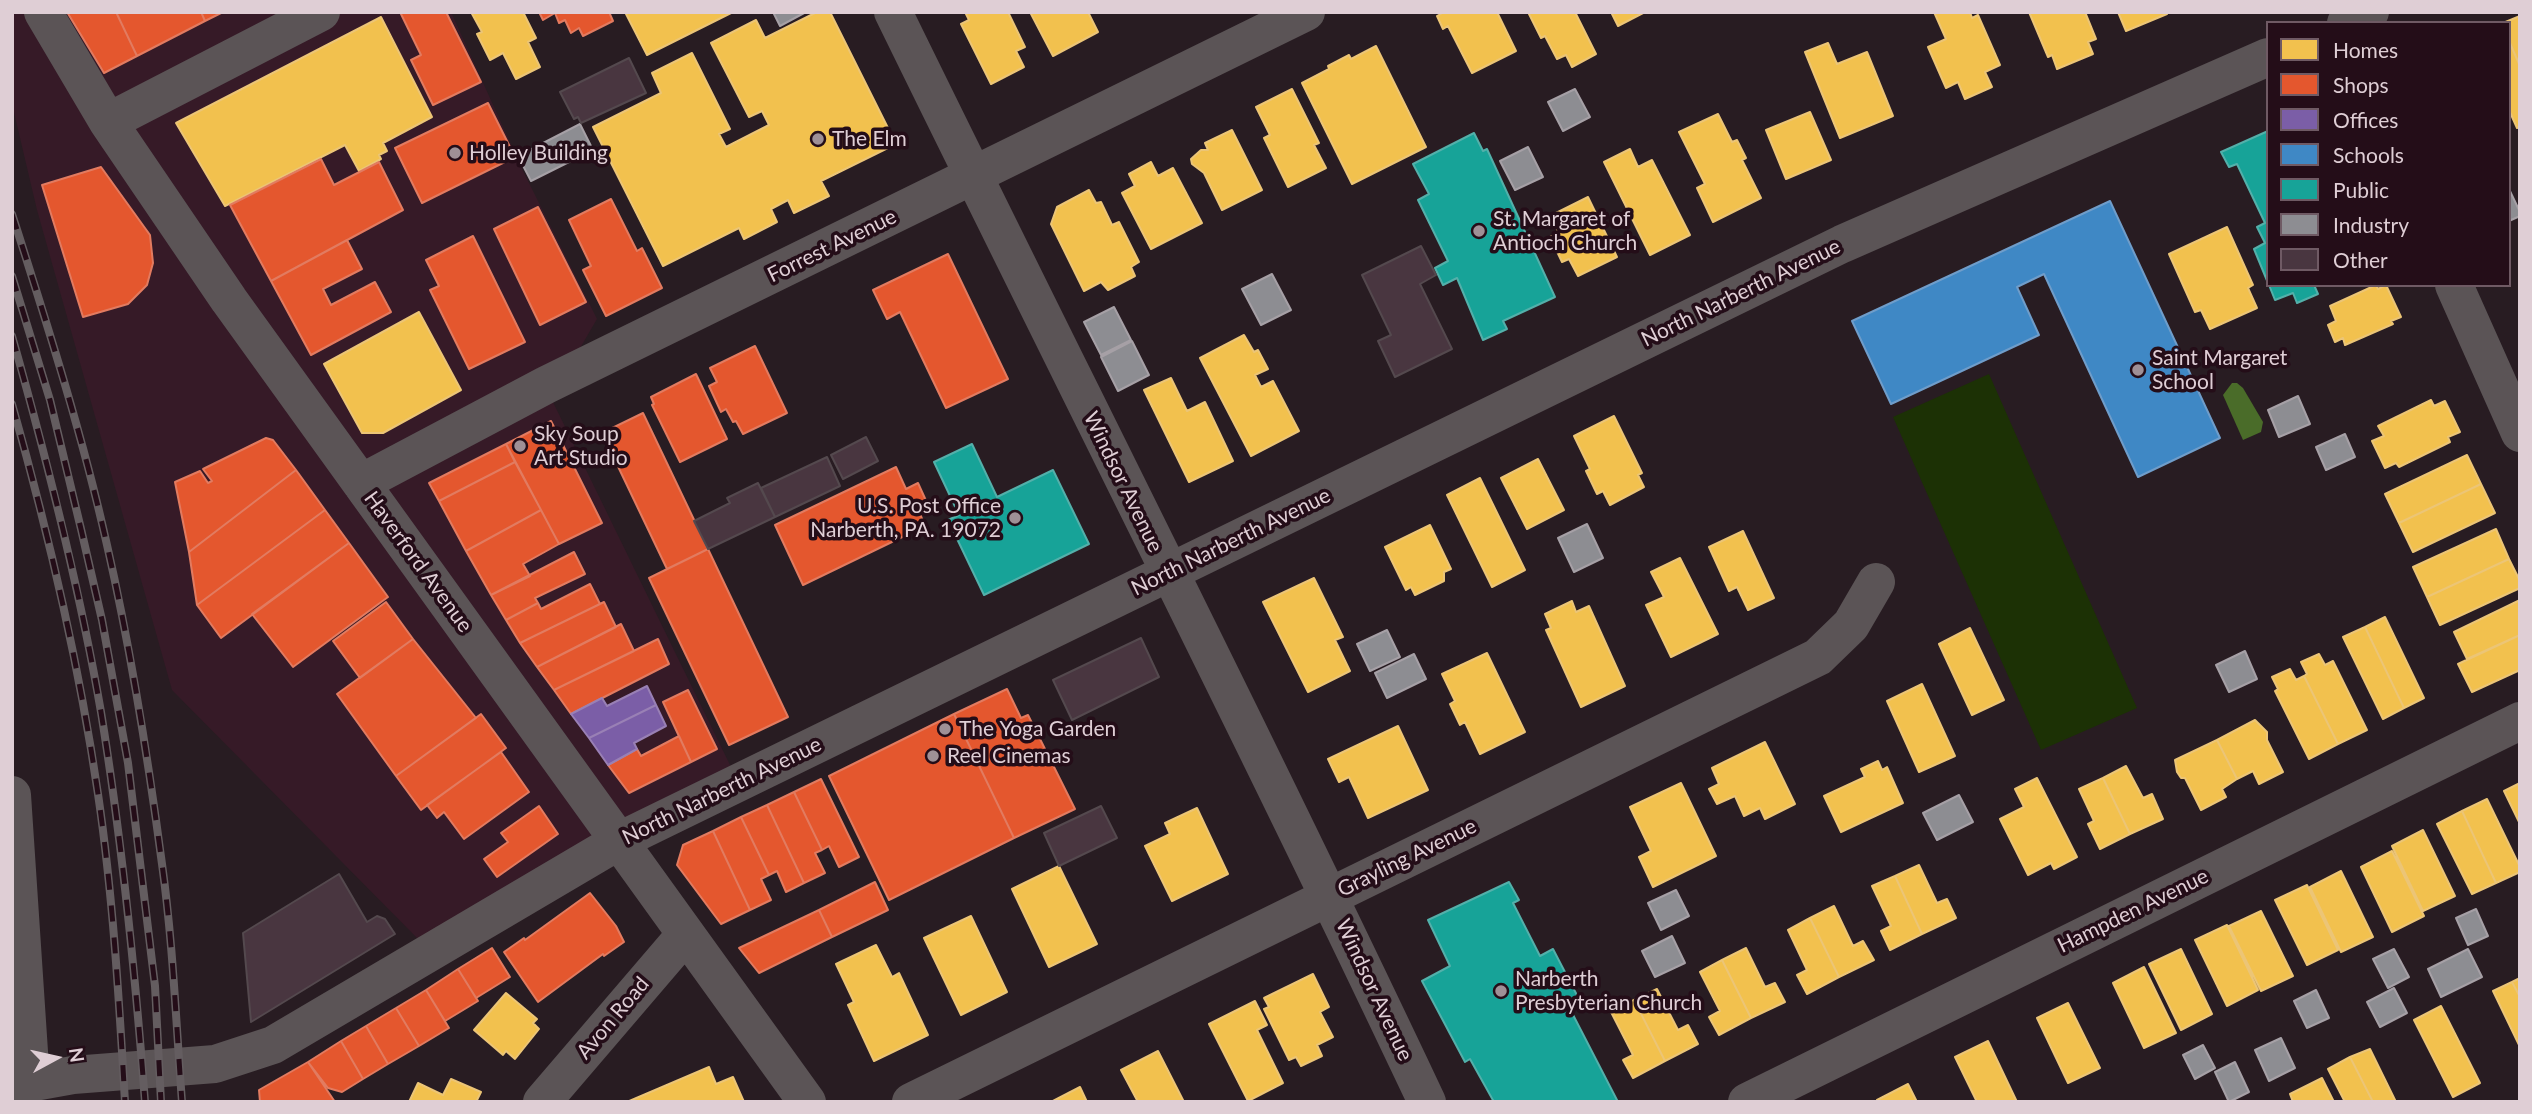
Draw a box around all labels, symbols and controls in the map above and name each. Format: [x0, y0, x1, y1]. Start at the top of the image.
legend [2266, 21, 2511, 287]
text: Homes [2333, 37, 2398, 62]
text: Shops [2333, 72, 2389, 97]
text: Offices [2333, 107, 2398, 132]
place label: The Elm [832, 126, 907, 152]
marker: The Elm [810, 131, 826, 147]
place label: Holley Building [469, 140, 608, 166]
text: Schools [2333, 142, 2404, 167]
marker: Holley Building [447, 145, 463, 161]
text: Public [2333, 177, 2389, 202]
street label: Forrest Avenue [763, 204, 901, 288]
place label: St. Margaret of Antioch Church [1493, 206, 1637, 256]
text: Industry [2333, 212, 2409, 237]
marker: St. Margaret of Antioch Church [1471, 223, 1487, 239]
street label: North Narberth Avenue [1637, 234, 1845, 352]
text: Other [2333, 247, 2388, 272]
place label: Saint Margaret School [2152, 345, 2287, 395]
marker: Saint Margaret School [2130, 362, 2146, 378]
street label: Windsor Avenue [1078, 407, 1168, 557]
place label: Sky Soup Art Studio [534, 421, 628, 471]
marker: Sky Soup Art Studio [512, 438, 528, 454]
street label: North Narberth Avenue [1127, 483, 1335, 601]
street label: Haverford Avenue [358, 487, 478, 637]
place label: U.S. Post Office Narberth, PA. 19072 [810, 493, 1001, 543]
marker: U.S. Post Office Narberth, PA. 19072 [1007, 510, 1023, 526]
place label: The Yoga Garden [959, 716, 1116, 742]
marker: The Yoga Garden [937, 721, 953, 737]
street label: North Narberth Avenue [618, 732, 826, 850]
place label: Reel Cinemas [947, 743, 1071, 769]
marker: Reel Cinemas [925, 748, 941, 764]
street label: Grayling Avenue [1334, 814, 1480, 902]
street label: Hampden Avenue [2053, 864, 2213, 958]
street label: Windsor Avenue [1330, 915, 1418, 1065]
place label: Narberth Presbyterian Church [1515, 966, 1702, 1016]
street label: Avon Road [571, 972, 655, 1064]
marker: Narberth Presbyterian Church [1493, 983, 1509, 999]
north arrow [21, 1023, 91, 1093]
text: N [65, 1046, 90, 1064]

